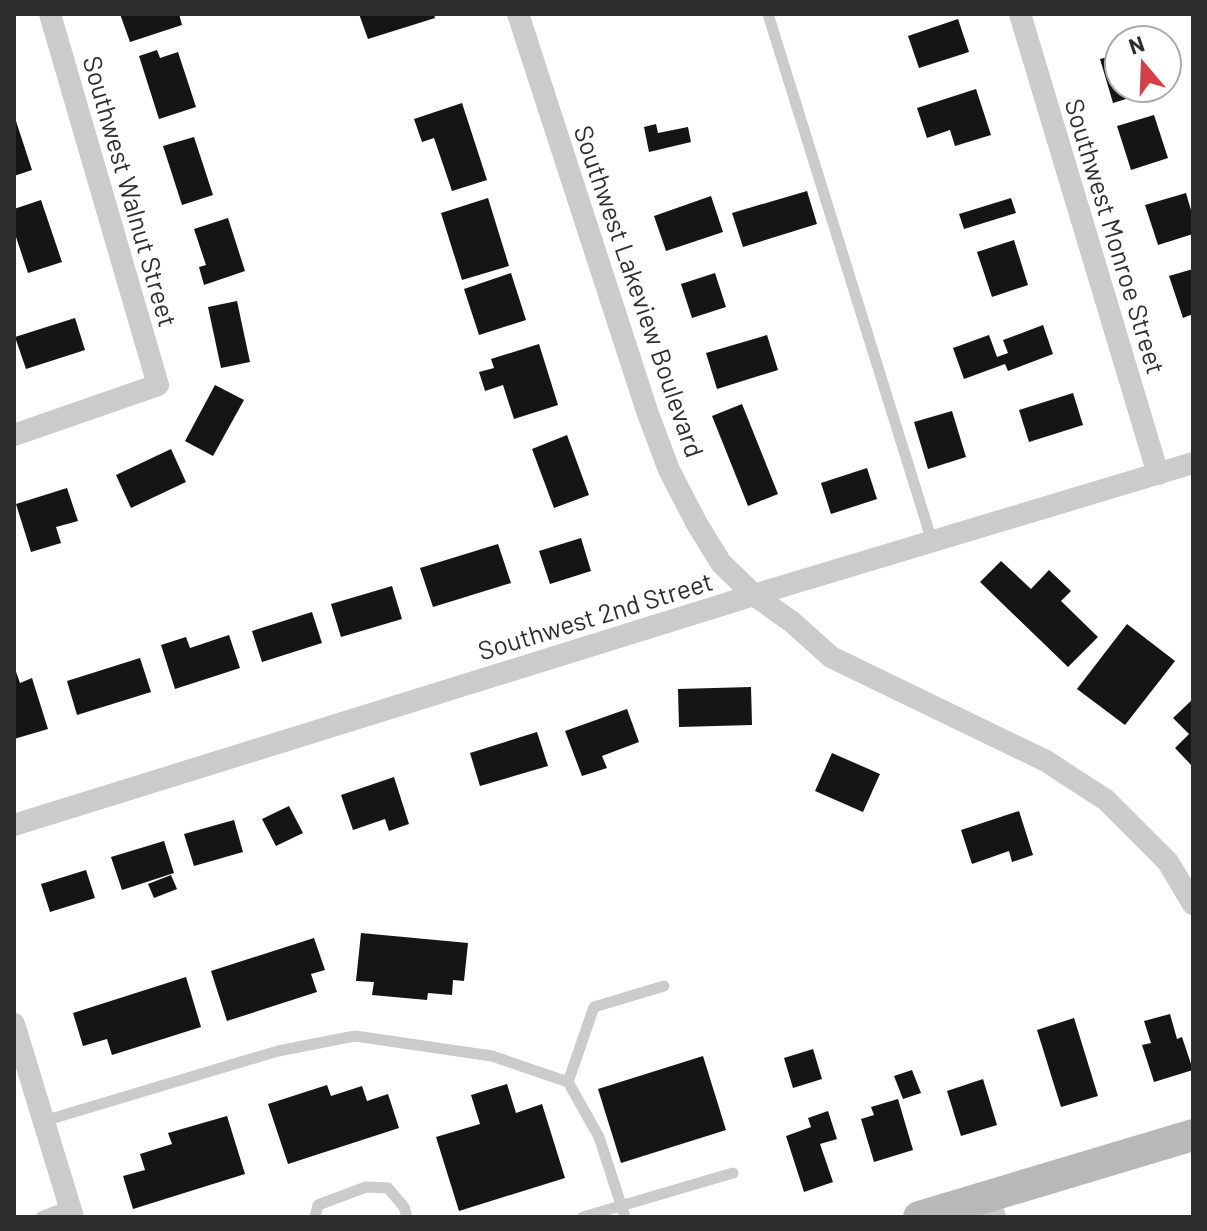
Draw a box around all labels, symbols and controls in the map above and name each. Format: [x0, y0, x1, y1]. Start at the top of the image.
north arrow [1103, 24, 1183, 104]
text: N [1125, 29, 1147, 59]
street label: Southwest Walnut Street [78, 52, 184, 330]
street label: Southwest Monroe Street [1059, 95, 1173, 377]
street label: Southwest Lakeview Boulevard [569, 121, 711, 461]
street label: Southwest 2nd Street [474, 565, 716, 665]

